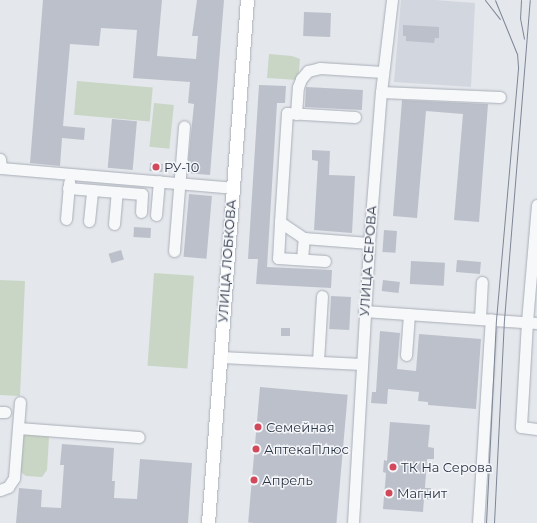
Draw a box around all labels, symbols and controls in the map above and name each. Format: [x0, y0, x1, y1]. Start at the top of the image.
place label: РУ-10 [164, 159, 199, 175]
marker: РУ-10 [151, 162, 161, 172]
street label: УЛИЦА ЛОБКОВА [215, 199, 239, 323]
street label: УЛИЦА СЕРОВА [356, 205, 380, 317]
place label: Семейная [266, 419, 335, 435]
marker: Семейная [253, 422, 263, 432]
place label: АптекаПлюс [264, 441, 349, 457]
marker: АптекаПлюс [251, 444, 261, 454]
place label: ТК На Серова [401, 459, 493, 475]
marker: ТК На Серова [388, 462, 398, 472]
place label: Апрель [262, 472, 313, 488]
marker: Апрель [249, 475, 259, 485]
place label: Магнит [397, 485, 447, 501]
marker: Магнит [384, 488, 394, 498]

